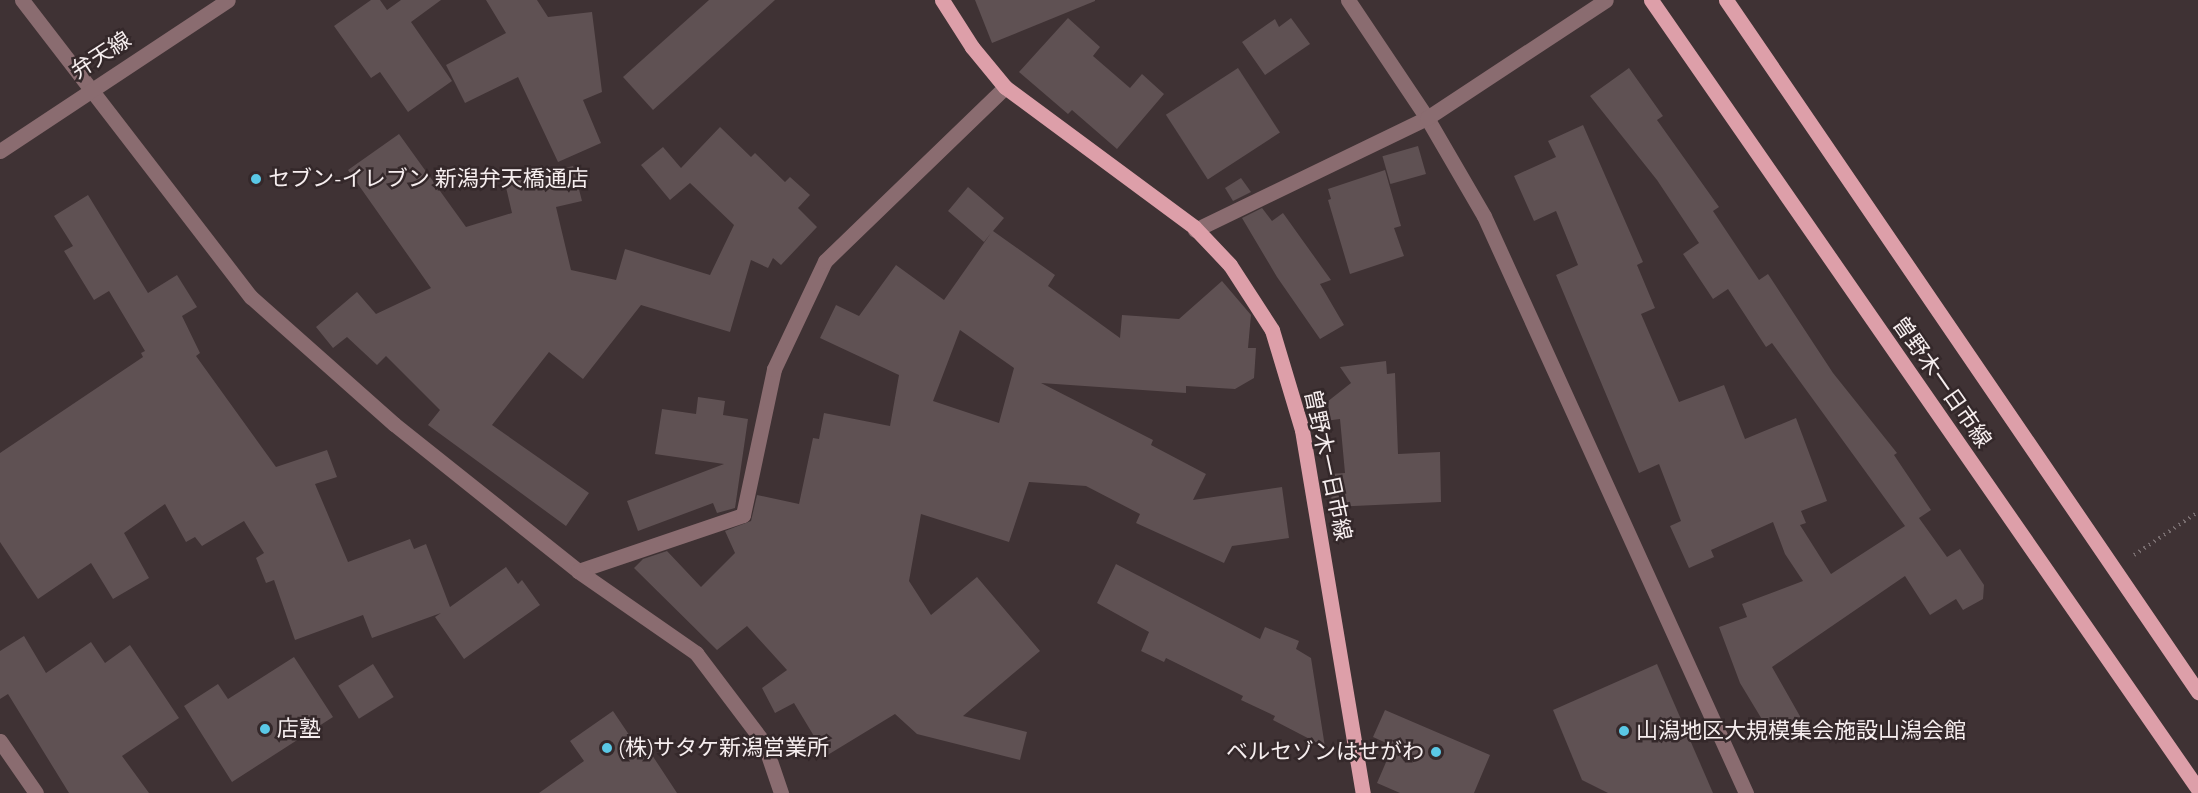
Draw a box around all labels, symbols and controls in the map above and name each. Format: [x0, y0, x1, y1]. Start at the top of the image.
street label: 弁天線 [66, 26, 136, 84]
place label: セブン-イレブン 新潟弁天橋通店 [268, 166, 589, 192]
marker: セブン-イレブン 新潟弁天橋通店 [249, 172, 263, 186]
street label: 曽野木一日市線 [1887, 311, 1997, 453]
street label: 曽野木一日市線 [1299, 387, 1357, 543]
place label: 店塾 [277, 716, 321, 742]
place label: 山潟地区大規模集会施設山潟会館 [1636, 718, 1966, 744]
marker: 店塾 [258, 722, 272, 736]
marker: 山潟地区大規模集会施設山潟会館 [1617, 724, 1631, 738]
place label: (株)サタケ新潟営業所 [619, 735, 829, 761]
place label: ベルセゾンはせがわ [1226, 739, 1424, 765]
marker: (株)サタケ新潟営業所 [600, 741, 614, 755]
marker: ベルセゾンはせがわ [1429, 745, 1443, 759]

